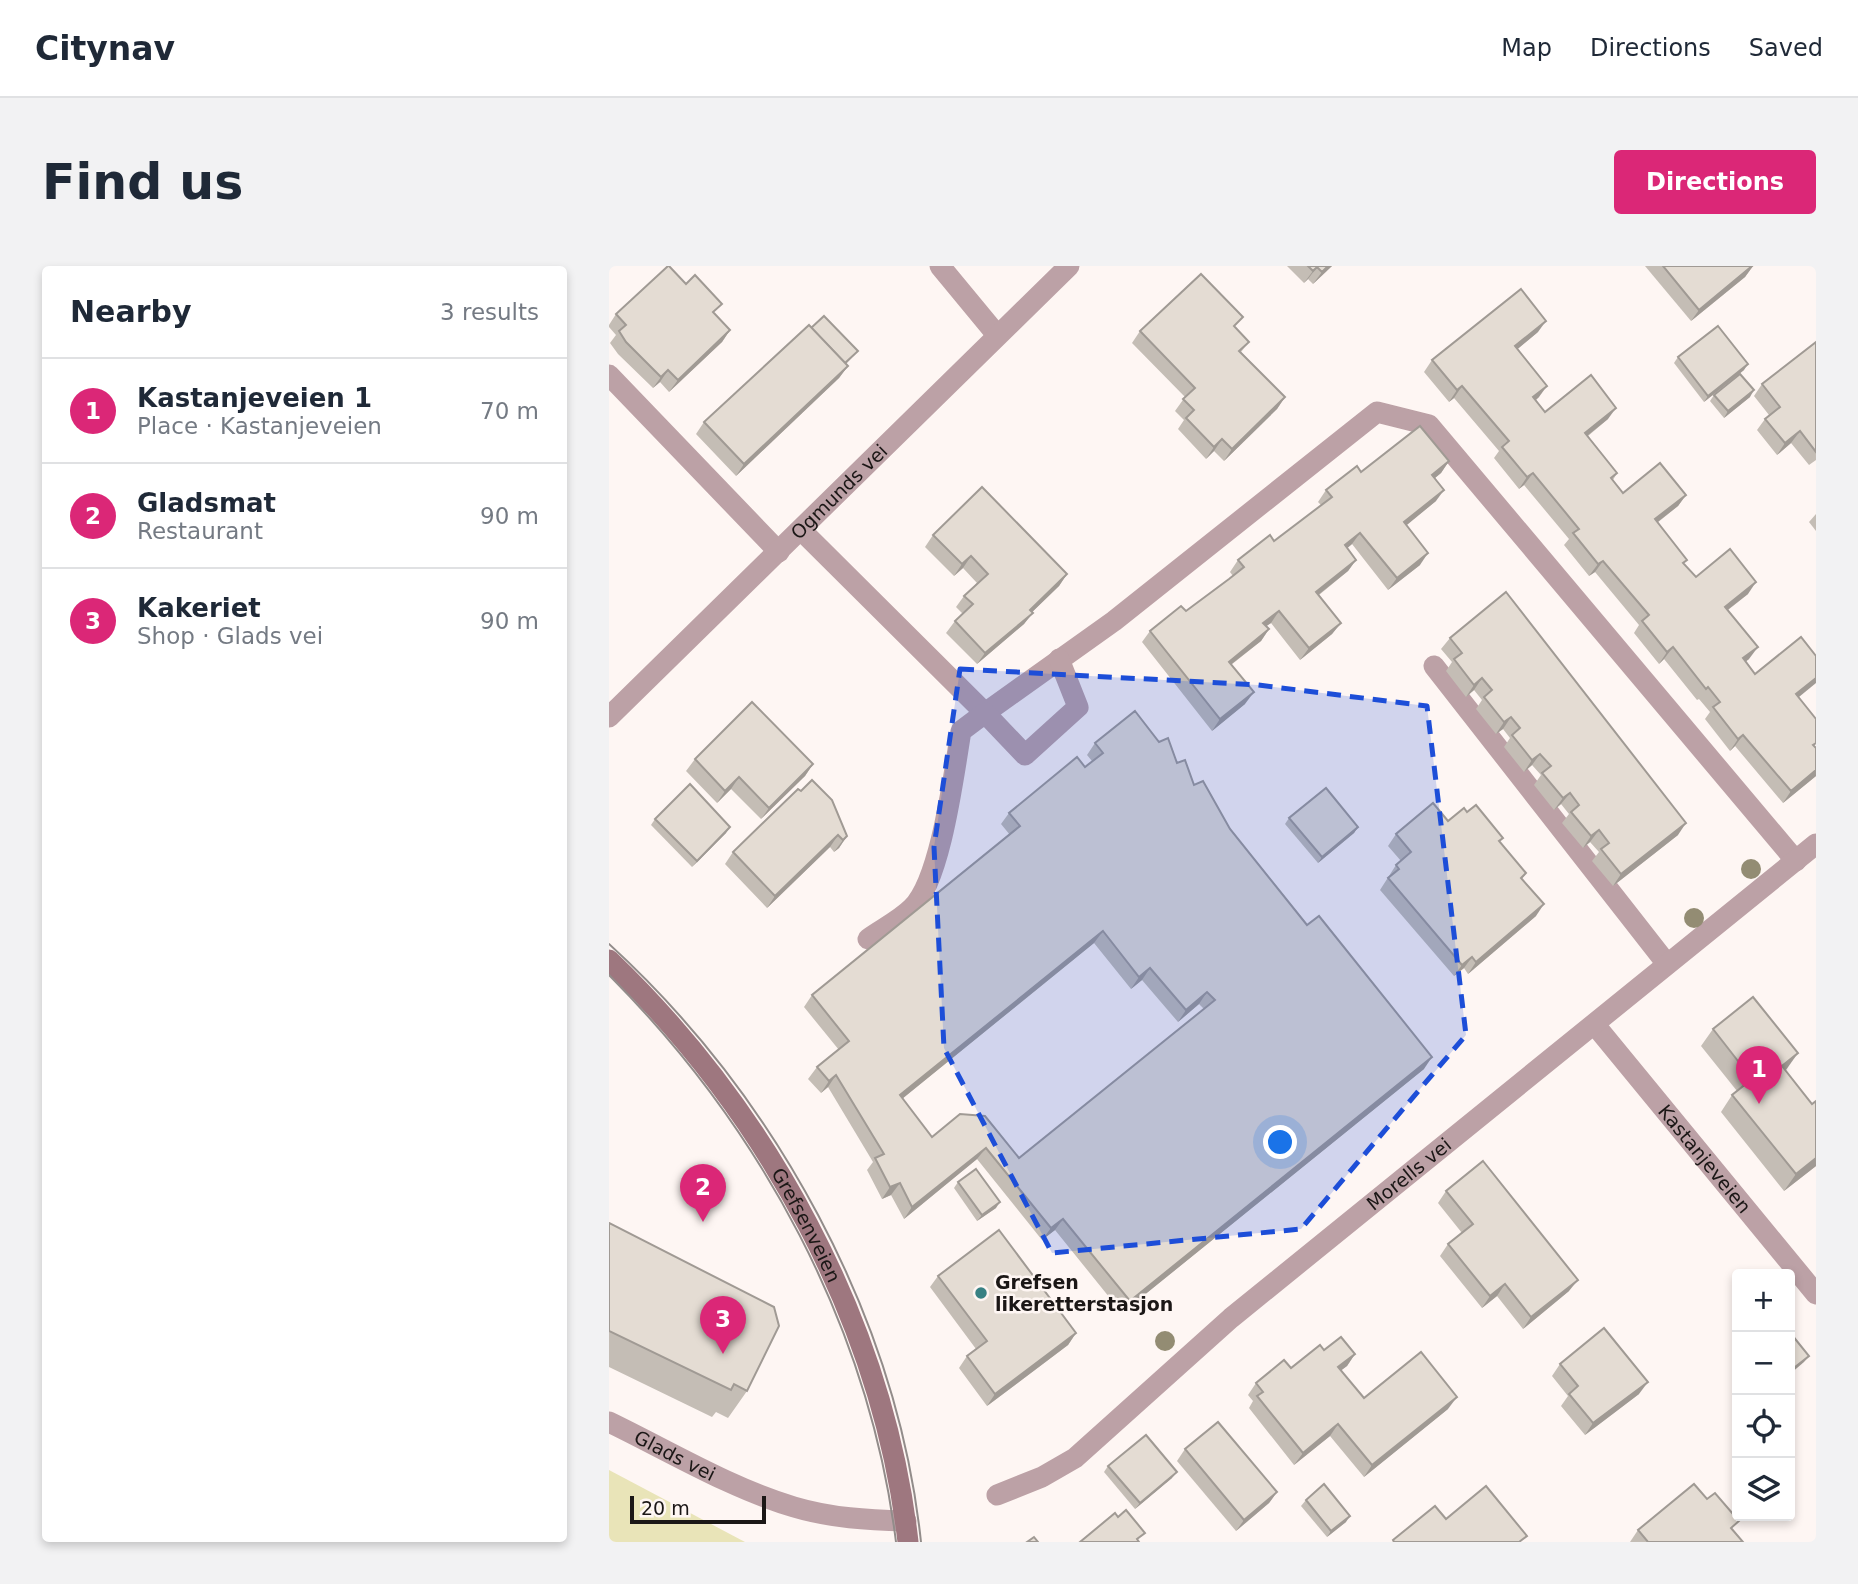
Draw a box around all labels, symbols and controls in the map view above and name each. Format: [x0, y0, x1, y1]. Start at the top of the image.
text: Citynav [35, 29, 175, 68]
text: Map [1501, 34, 1552, 62]
text: Directions [1590, 34, 1711, 62]
text: Saved [1749, 34, 1823, 62]
button: Directions [1614, 150, 1816, 214]
text: Find us [42, 154, 243, 211]
text: Nearby [70, 294, 192, 329]
text: 3 results [440, 299, 539, 325]
text: Kastanjeveien 1 [137, 383, 372, 413]
text: 1 [85, 398, 101, 424]
text: 70 m [480, 398, 539, 424]
text: Place · Kastanjeveien [137, 413, 382, 439]
street label: Ogmunds vei [786, 440, 892, 543]
text: Gladsmat [137, 488, 276, 518]
text: 2 [85, 503, 101, 529]
text: 90 m [480, 503, 539, 529]
text: Restaurant [137, 518, 263, 544]
text: Kakeriet [137, 593, 261, 623]
text: 3 [85, 608, 101, 634]
text: 90 m [480, 608, 539, 634]
text: Shop · Glads vei [137, 623, 323, 649]
pin: 1 [1736, 1046, 1782, 1104]
street label: Kastanjeveien [1654, 1100, 1756, 1217]
your location [1263, 1125, 1297, 1159]
street label: Morells vei [1362, 1133, 1455, 1215]
pin: 2 [680, 1164, 726, 1222]
street label: Grefsenveien [767, 1164, 845, 1286]
map controls [1732, 1269, 1795, 1521]
button: + [1732, 1269, 1795, 1332]
place label: Grefsen likeretterstasjon [995, 1271, 1173, 1315]
marker: Grefsen likeretterstasjon [973, 1285, 989, 1301]
pin: 3 [700, 1296, 746, 1354]
button: − [1732, 1332, 1795, 1395]
button: locate [1732, 1395, 1795, 1458]
street label: Glads vei [631, 1426, 719, 1485]
button: layers [1732, 1458, 1795, 1521]
scale bar [630, 1493, 767, 1525]
text: 20 m [641, 1497, 690, 1519]

